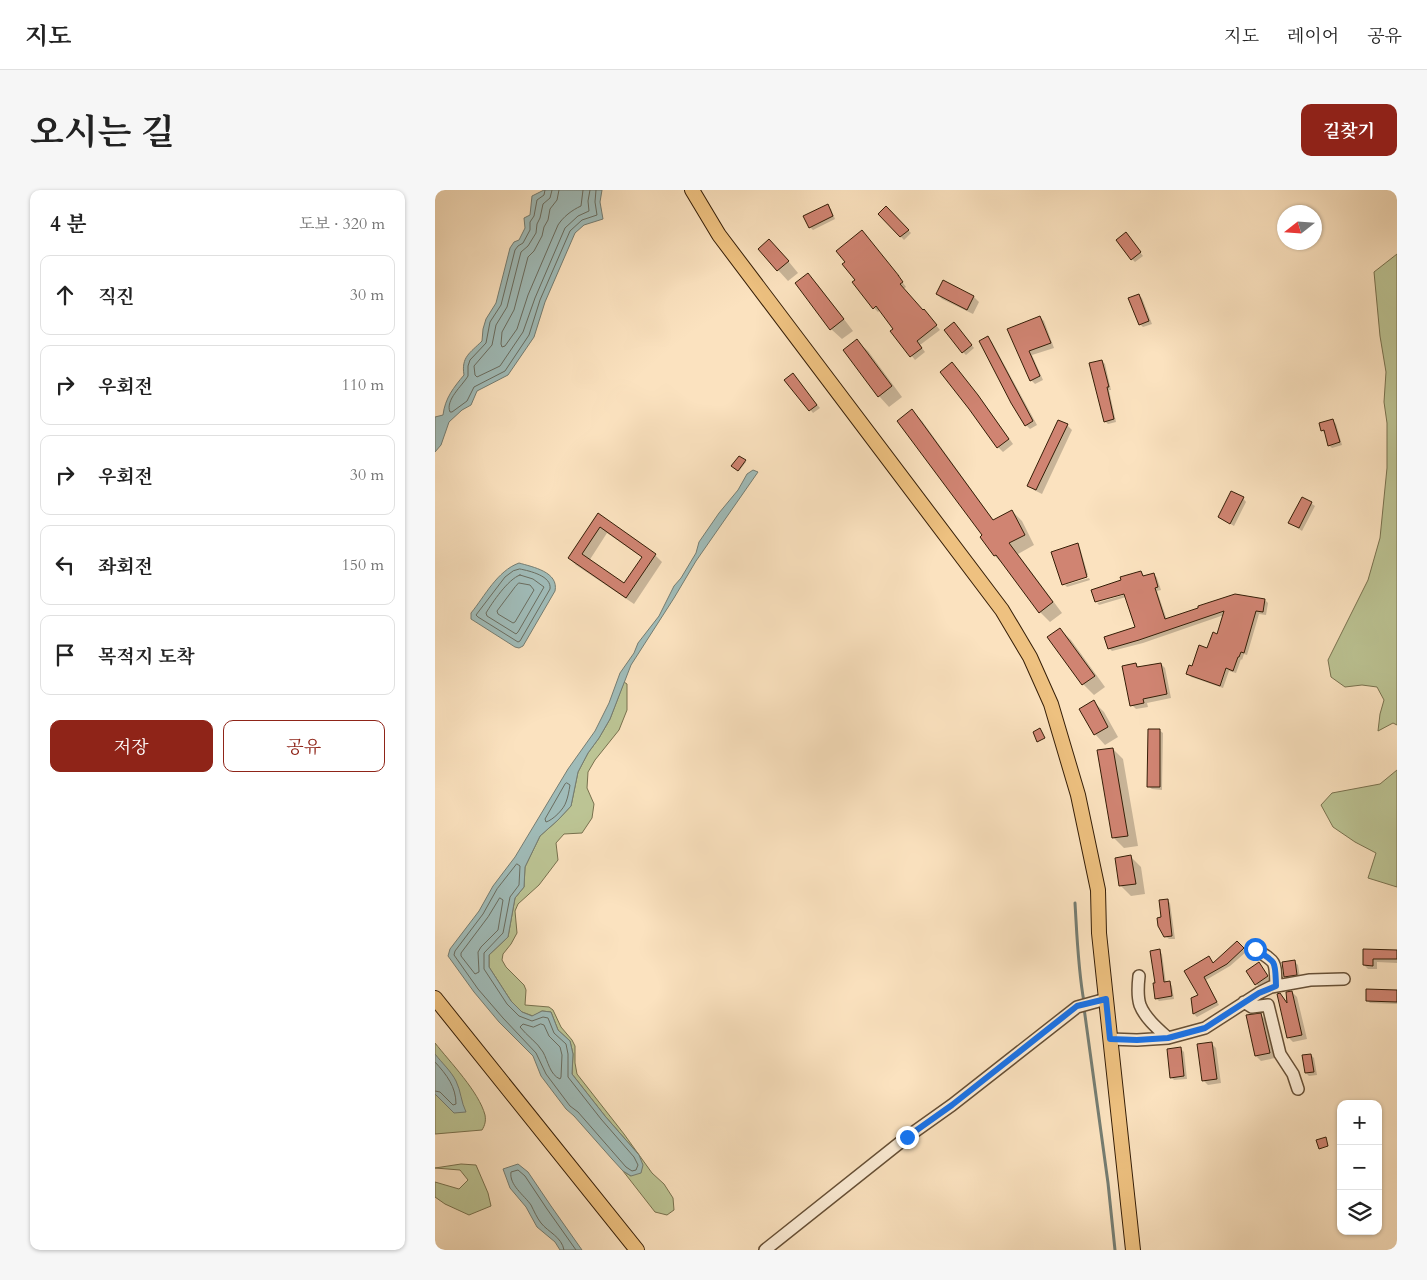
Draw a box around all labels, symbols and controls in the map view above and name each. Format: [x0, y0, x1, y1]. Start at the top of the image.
text: 지도 [25, 20, 71, 53]
text: 지도 [1224, 24, 1259, 49]
text: 레이어 [1287, 24, 1339, 49]
text: 공유 [1367, 24, 1402, 49]
button: 길찾기 [1301, 104, 1397, 156]
text: 오시는 길 [30, 109, 175, 157]
north arrow [1277, 205, 1322, 250]
text: 4 분 [50, 210, 87, 239]
text: 도보 · 320 m [299, 213, 385, 235]
icon: ahead [51, 281, 79, 309]
text: 직진 [98, 284, 135, 310]
text: 30 m [350, 284, 384, 306]
icon: right [51, 371, 79, 399]
text: 우회전 [98, 374, 153, 400]
text: 110 m [342, 374, 384, 396]
icon: right [51, 461, 79, 489]
text: 우회전 [98, 464, 153, 490]
text: 30 m [350, 464, 384, 486]
icon: left [51, 551, 79, 579]
text: 좌회전 [98, 554, 153, 580]
text: 150 m [342, 554, 384, 576]
icon: arrive [51, 641, 79, 669]
text: 목적지 도착 [98, 644, 195, 670]
button: 저장 [50, 720, 213, 772]
button: 공유 [223, 720, 385, 772]
route start [1244, 938, 1267, 961]
map controls [1337, 1100, 1382, 1235]
button: + [1337, 1100, 1382, 1145]
route end [896, 1126, 919, 1149]
button: − [1337, 1145, 1382, 1190]
button: layers [1337, 1190, 1382, 1235]

